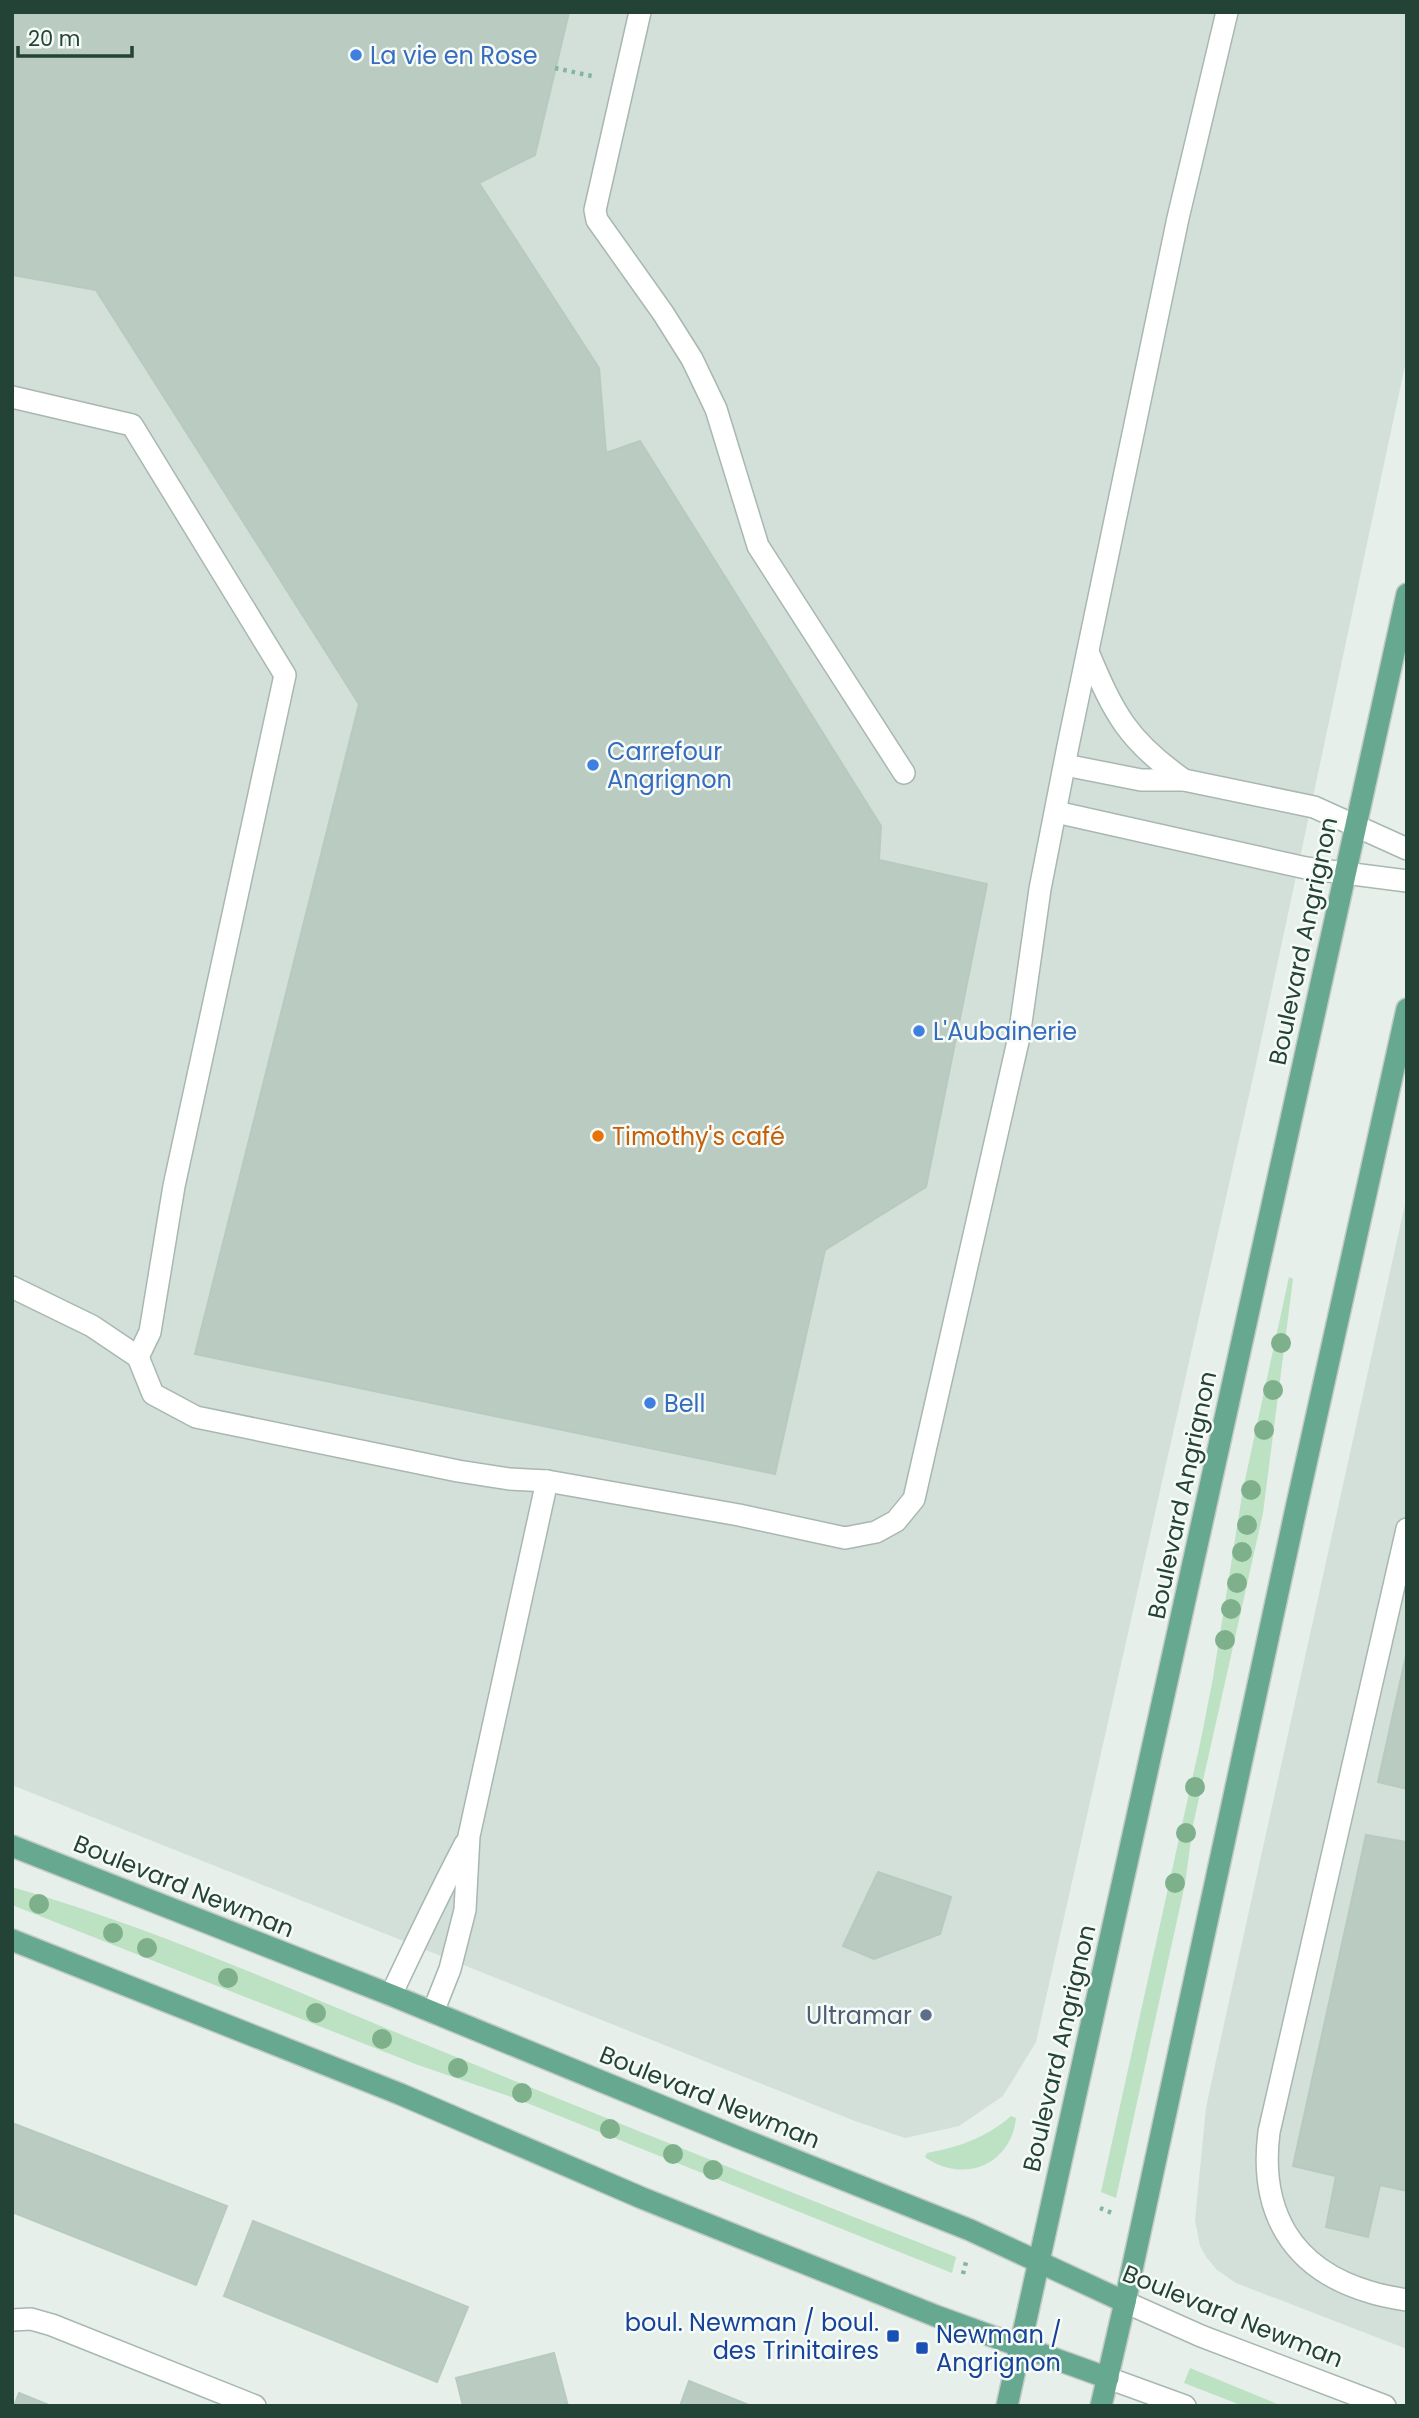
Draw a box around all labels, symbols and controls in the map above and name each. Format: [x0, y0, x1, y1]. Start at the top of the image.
scale bar [18, 14, 131, 58]
text: 20 m [28, 24, 81, 53]
place label: La vie en Rose [370, 39, 538, 72]
marker: La vie en Rose [348, 47, 364, 63]
place label: Carrefour Angrignon [607, 735, 732, 796]
marker: Carrefour Angrignon [585, 757, 601, 773]
street label: Boulevard Angrignon [1261, 814, 1345, 1068]
place label: L'Aubainerie [933, 1015, 1077, 1048]
marker: L'Aubainerie [911, 1023, 927, 1039]
place label: Timothy's café [612, 1120, 785, 1153]
marker: Timothy's café [590, 1128, 606, 1144]
street label: Boulevard Angrignon [1140, 1368, 1224, 1622]
place label: Bell [664, 1387, 705, 1420]
marker: Bell [642, 1395, 658, 1411]
street label: Boulevard Newman [69, 1827, 299, 1945]
street label: Boulevard Angrignon [1015, 1921, 1103, 2175]
place label: Ultramar [806, 1999, 912, 2032]
marker: Ultramar [918, 2007, 934, 2023]
street label: Boulevard Newman [595, 2038, 825, 2156]
street label: Boulevard Newman [1118, 2257, 1348, 2375]
place label: boul. Newman / boul. des Trinitaires [625, 2306, 879, 2367]
place label: Newman / Angrignon [936, 2318, 1062, 2379]
marker: boul. Newman / boul. des Trinitaires [885, 2328, 901, 2344]
marker: Newman / Angrignon [914, 2340, 930, 2356]

